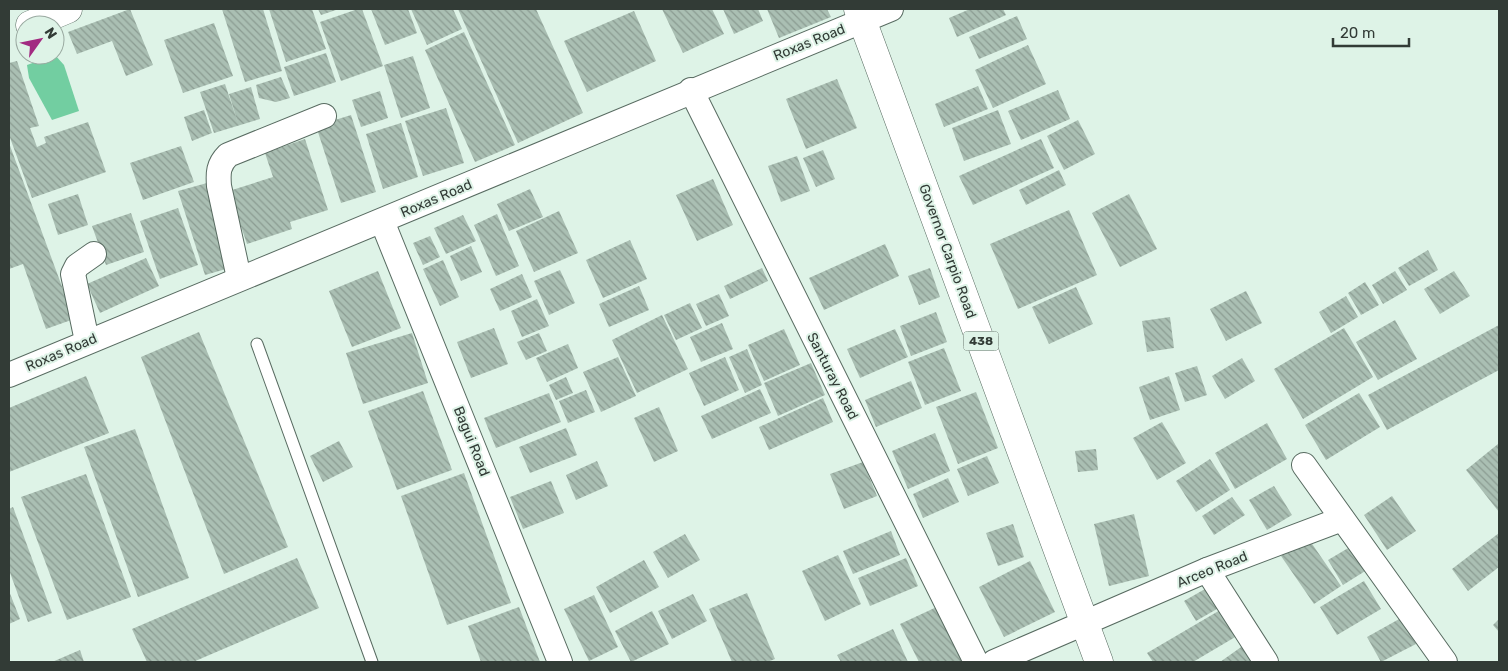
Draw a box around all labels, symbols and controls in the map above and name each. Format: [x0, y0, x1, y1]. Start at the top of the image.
north arrow [15, 15, 65, 65]
scale bar [1333, 15, 1409, 47]
street label: Roxas Road [771, 20, 848, 65]
text: N [41, 24, 60, 42]
text: 20 m [1340, 24, 1375, 42]
street label: Roxas Road [398, 176, 474, 221]
street label: Governor Carpio Road [915, 182, 980, 321]
street label: Roxas Road [23, 330, 99, 375]
street label: Santuray Road [803, 330, 862, 423]
road number: 438 [964, 332, 998, 351]
street label: Bagui Road [450, 404, 493, 479]
street label: Arceo Road [1174, 548, 1250, 591]

